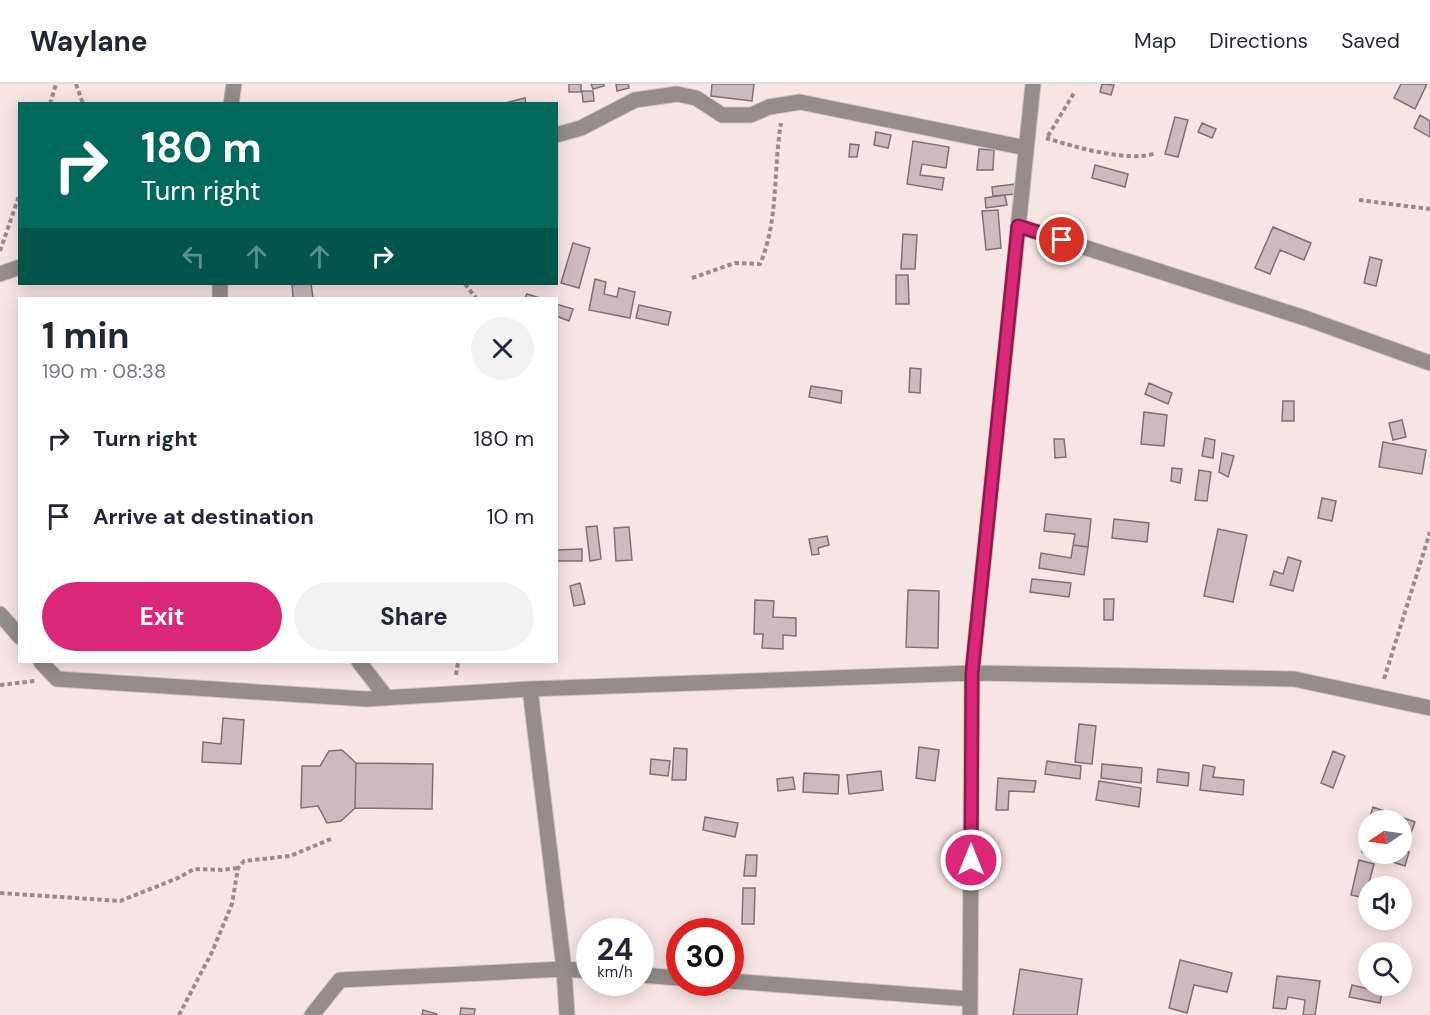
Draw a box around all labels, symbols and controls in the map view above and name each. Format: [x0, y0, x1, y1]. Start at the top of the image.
text: Waylane [30, 23, 148, 60]
text: Map [1134, 27, 1176, 55]
text: Directions [1209, 27, 1308, 55]
text: Saved [1341, 27, 1400, 55]
text: 180 m [141, 120, 262, 175]
icon: right [42, 126, 120, 204]
text: Turn right [141, 173, 261, 208]
pin [1036, 214, 1087, 265]
icon: arrive [1045, 223, 1078, 256]
icon: left [177, 240, 210, 273]
icon: ahead [240, 240, 273, 273]
icon: ahead [303, 240, 336, 273]
icon: right [366, 240, 399, 273]
text: 1 min [42, 312, 130, 359]
button: close [471, 317, 534, 380]
text: 190 m · 08:38 [42, 358, 166, 384]
icon: right [42, 422, 75, 455]
text: Turn right [93, 424, 198, 453]
text: 180 m [473, 424, 534, 453]
icon: arrive [42, 500, 75, 533]
text: Arrive at destination [93, 502, 314, 531]
text: 10 m [487, 502, 534, 531]
button: Exit [42, 582, 282, 651]
button: Share [294, 582, 534, 651]
north arrow [1358, 810, 1412, 864]
map controls [1358, 810, 1412, 996]
position arrow [939, 828, 1003, 892]
button: sound [1358, 876, 1412, 930]
speed limit sign: 30 [666, 918, 744, 996]
text: 24 [597, 930, 633, 969]
button: search [1358, 942, 1412, 996]
text: km/h [597, 962, 633, 982]

